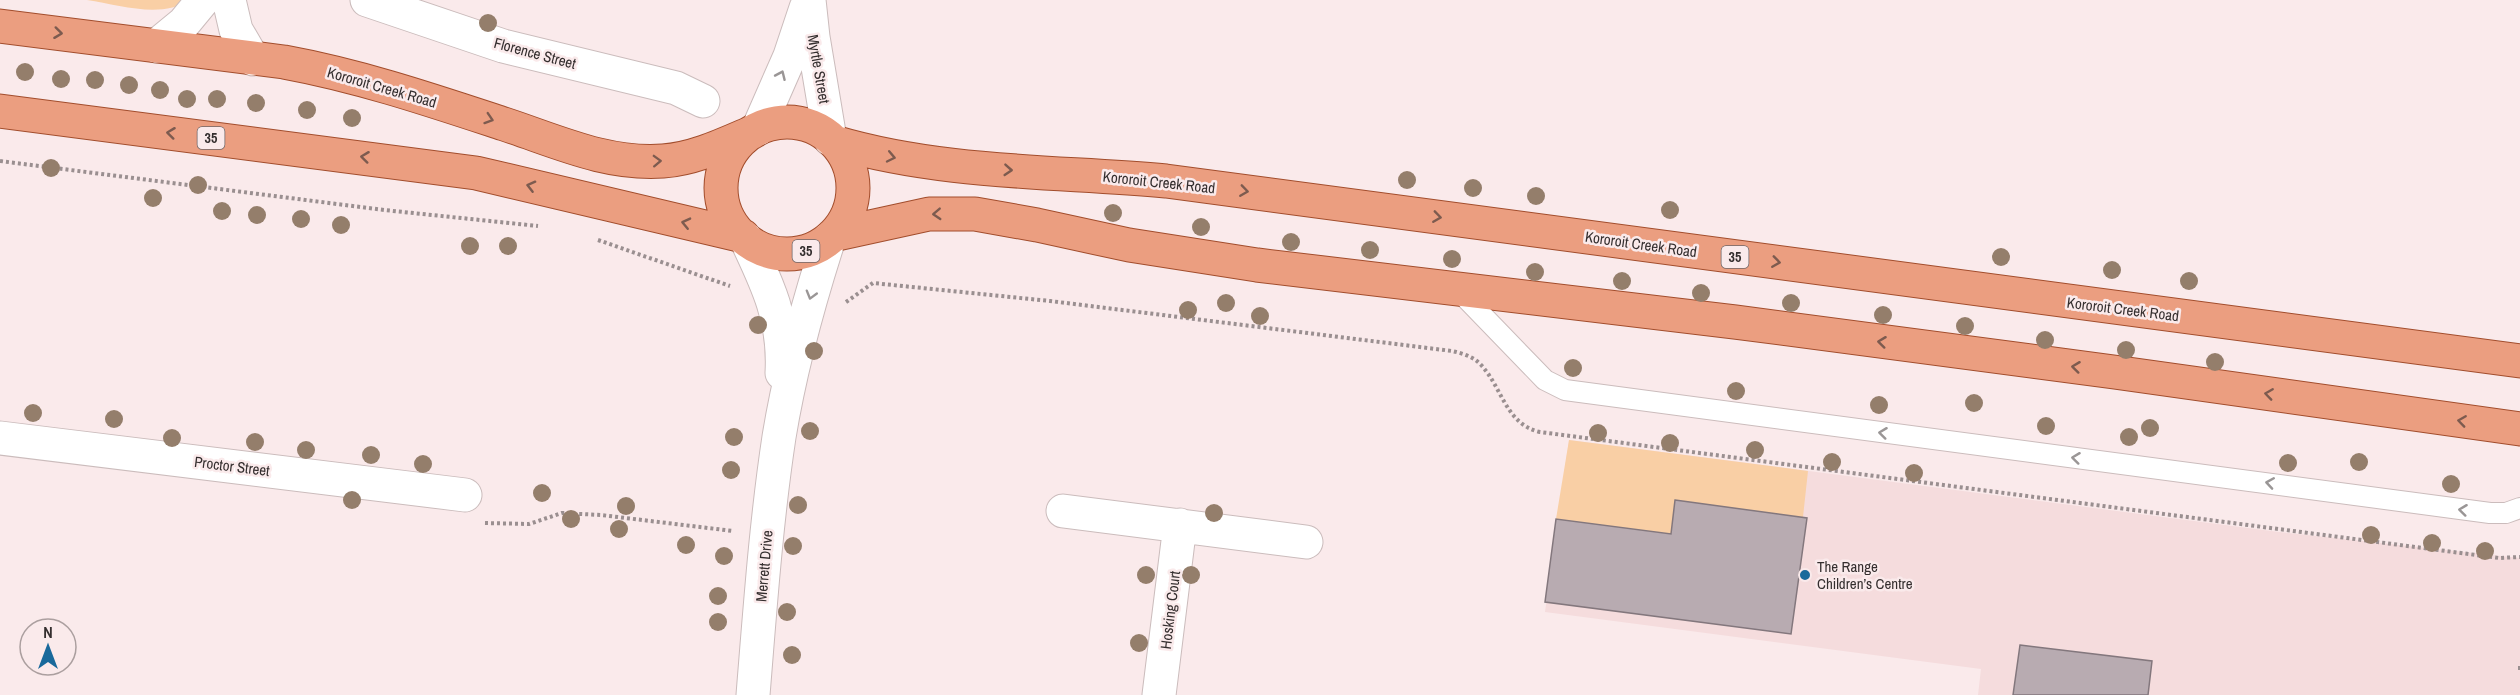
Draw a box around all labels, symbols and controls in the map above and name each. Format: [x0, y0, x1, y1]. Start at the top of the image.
one-way arrow [53, 26, 63, 39]
street label: Florence Street [492, 32, 579, 74]
street label: Myrtle Street [803, 33, 835, 106]
street label: Kororoit Creek Road [325, 61, 439, 113]
one-way arrow [774, 71, 786, 82]
one-way arrow [483, 112, 494, 124]
one-way arrow [167, 127, 176, 139]
road number: 35 [198, 127, 224, 149]
one-way arrow [885, 150, 895, 163]
one-way arrow [360, 152, 369, 164]
one-way arrow [653, 154, 662, 167]
one-way arrow [1003, 163, 1013, 176]
street label: Kororoit Creek Road [1102, 166, 1216, 198]
one-way arrow [526, 180, 536, 193]
one-way arrow [1239, 185, 1249, 197]
one-way arrow [933, 207, 942, 220]
one-way arrow [1433, 211, 1442, 223]
one-way arrow [681, 217, 691, 230]
street label: Kororoit Creek Road [1584, 226, 1698, 262]
road number: 35 [792, 240, 820, 262]
road number: 35 [1722, 246, 1748, 268]
one-way arrow [1772, 256, 1781, 268]
one-way arrow [806, 289, 818, 300]
street label: Kororoit Creek Road [2066, 292, 2180, 326]
one-way arrow [1878, 336, 1887, 348]
one-way arrow [2071, 361, 2080, 374]
one-way arrow [2264, 388, 2274, 400]
one-way arrow [2457, 415, 2467, 428]
one-way arrow [1878, 428, 1887, 440]
street label: Proctor Street [193, 451, 272, 481]
one-way arrow [2072, 452, 2081, 464]
one-way arrow [2265, 478, 2274, 490]
one-way arrow [2458, 504, 2467, 516]
street label: Merrett Drive [750, 529, 778, 603]
place label: The Range Children’s Centre [1817, 556, 1913, 594]
marker: The Range Children’s Centre [1798, 568, 1812, 582]
street label: Hosking Court [1155, 569, 1185, 650]
north arrow [18, 617, 78, 677]
text: N [43, 621, 53, 643]

